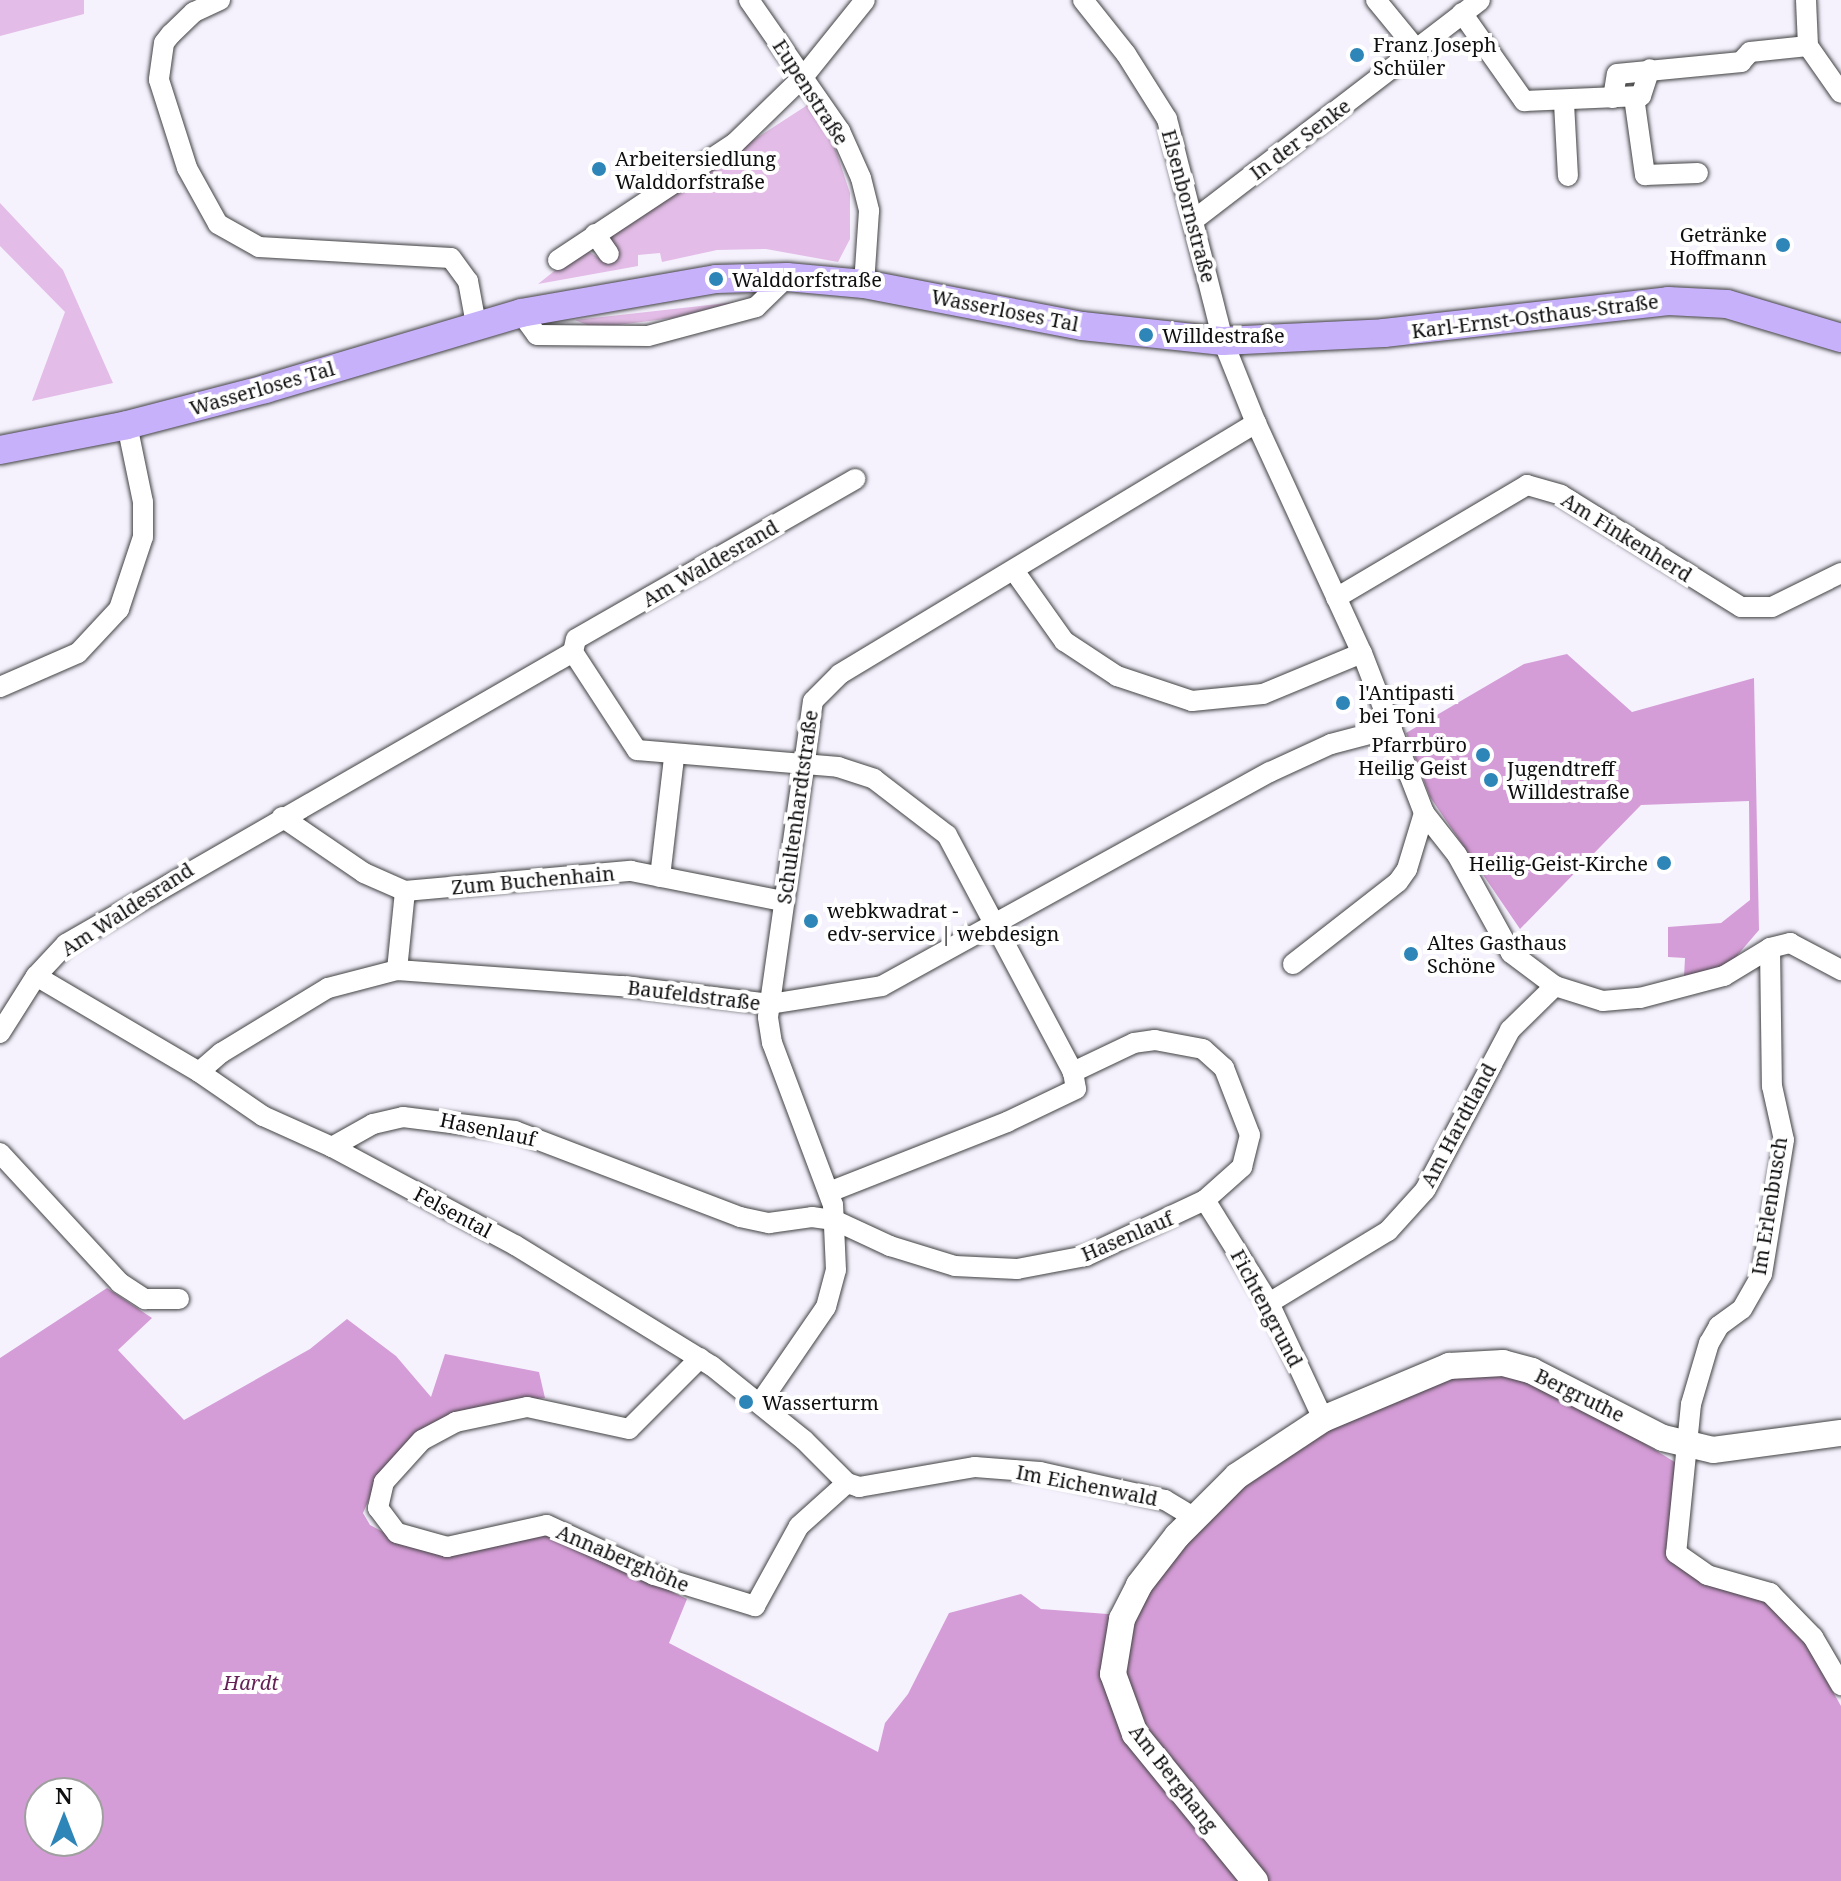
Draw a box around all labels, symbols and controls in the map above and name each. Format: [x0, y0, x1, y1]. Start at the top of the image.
place label: Franz Joseph Schüler [1373, 32, 1497, 79]
street label: Eupenstraße [768, 35, 854, 149]
marker: Franz Joseph Schüler [1348, 46, 1366, 64]
street label: In der Senke [1245, 93, 1355, 185]
street label: Elsenbornstraße [1157, 127, 1221, 285]
place label: Arbeitersiedlung Walddorfstraße [615, 146, 776, 193]
marker: Arbeitersiedlung Walddorfstraße [590, 160, 608, 178]
place label: Getränke Hoffmann [1669, 222, 1767, 269]
marker: Getränke Hoffmann [1774, 236, 1792, 254]
place label: Walddorfstraße [732, 267, 882, 291]
marker: Walddorfstraße [707, 270, 725, 288]
street label: Wasserloses Tal [929, 284, 1081, 336]
street label: Karl-Ernst-Osthaus-Straße [1410, 289, 1660, 343]
place label: Willdestraße [1162, 323, 1285, 347]
marker: Willdestraße [1137, 326, 1155, 344]
street label: Wasserloses Tal [187, 356, 337, 420]
street label: Am Finkenherd [1557, 487, 1697, 587]
street label: Am Waldesrand [638, 514, 782, 612]
place label: l'Antipasti bei Toni [1359, 680, 1454, 727]
marker: l'Antipasti bei Toni [1334, 694, 1352, 712]
street label: Schultenhardtstraße [772, 708, 822, 906]
place label: Pfarrbüro Heilig Geist [1358, 732, 1467, 779]
marker: Pfarrbüro Heilig Geist [1474, 746, 1492, 764]
place label: Jugendtreff Willdestraße [1507, 756, 1630, 803]
marker: Jugendtreff Willdestraße [1482, 771, 1500, 789]
place label: Heilig-Geist-Kirche [1469, 851, 1648, 875]
marker: Heilig-Geist-Kirche [1655, 854, 1673, 872]
street label: Am Waldesrand [56, 857, 198, 961]
street label: Zum Buchenhain [450, 861, 616, 899]
place label: webkwadrat - edv-service | webdesign [827, 898, 1059, 945]
marker: webkwadrat - edv-service | webdesign [802, 912, 820, 930]
place label: Altes Gasthaus Schöne [1427, 930, 1567, 977]
marker: Altes Gasthaus Schöne [1402, 945, 1420, 963]
street label: Baufeldstraße [626, 975, 762, 1015]
street label: Am Hardtland [1415, 1059, 1501, 1191]
street label: Hasenlauf [438, 1107, 538, 1151]
street label: Im Erlenbusch [1746, 1135, 1792, 1277]
street label: Felsental [410, 1181, 496, 1243]
street label: Hasenlauf [1078, 1206, 1176, 1266]
street label: Fichtengrund [1226, 1245, 1308, 1371]
street label: Bergruthe [1531, 1363, 1629, 1427]
place label: Wasserturm [762, 1390, 879, 1414]
marker: Wasserturm [737, 1393, 755, 1411]
street label: Im Eichenwald [1014, 1460, 1160, 1510]
street label: Annaberghöhe [553, 1519, 693, 1597]
park label: Hardt [223, 1670, 279, 1694]
street label: Am Berghang [1125, 1719, 1223, 1837]
north arrow [24, 1777, 104, 1857]
text: N [55, 1780, 73, 1810]

